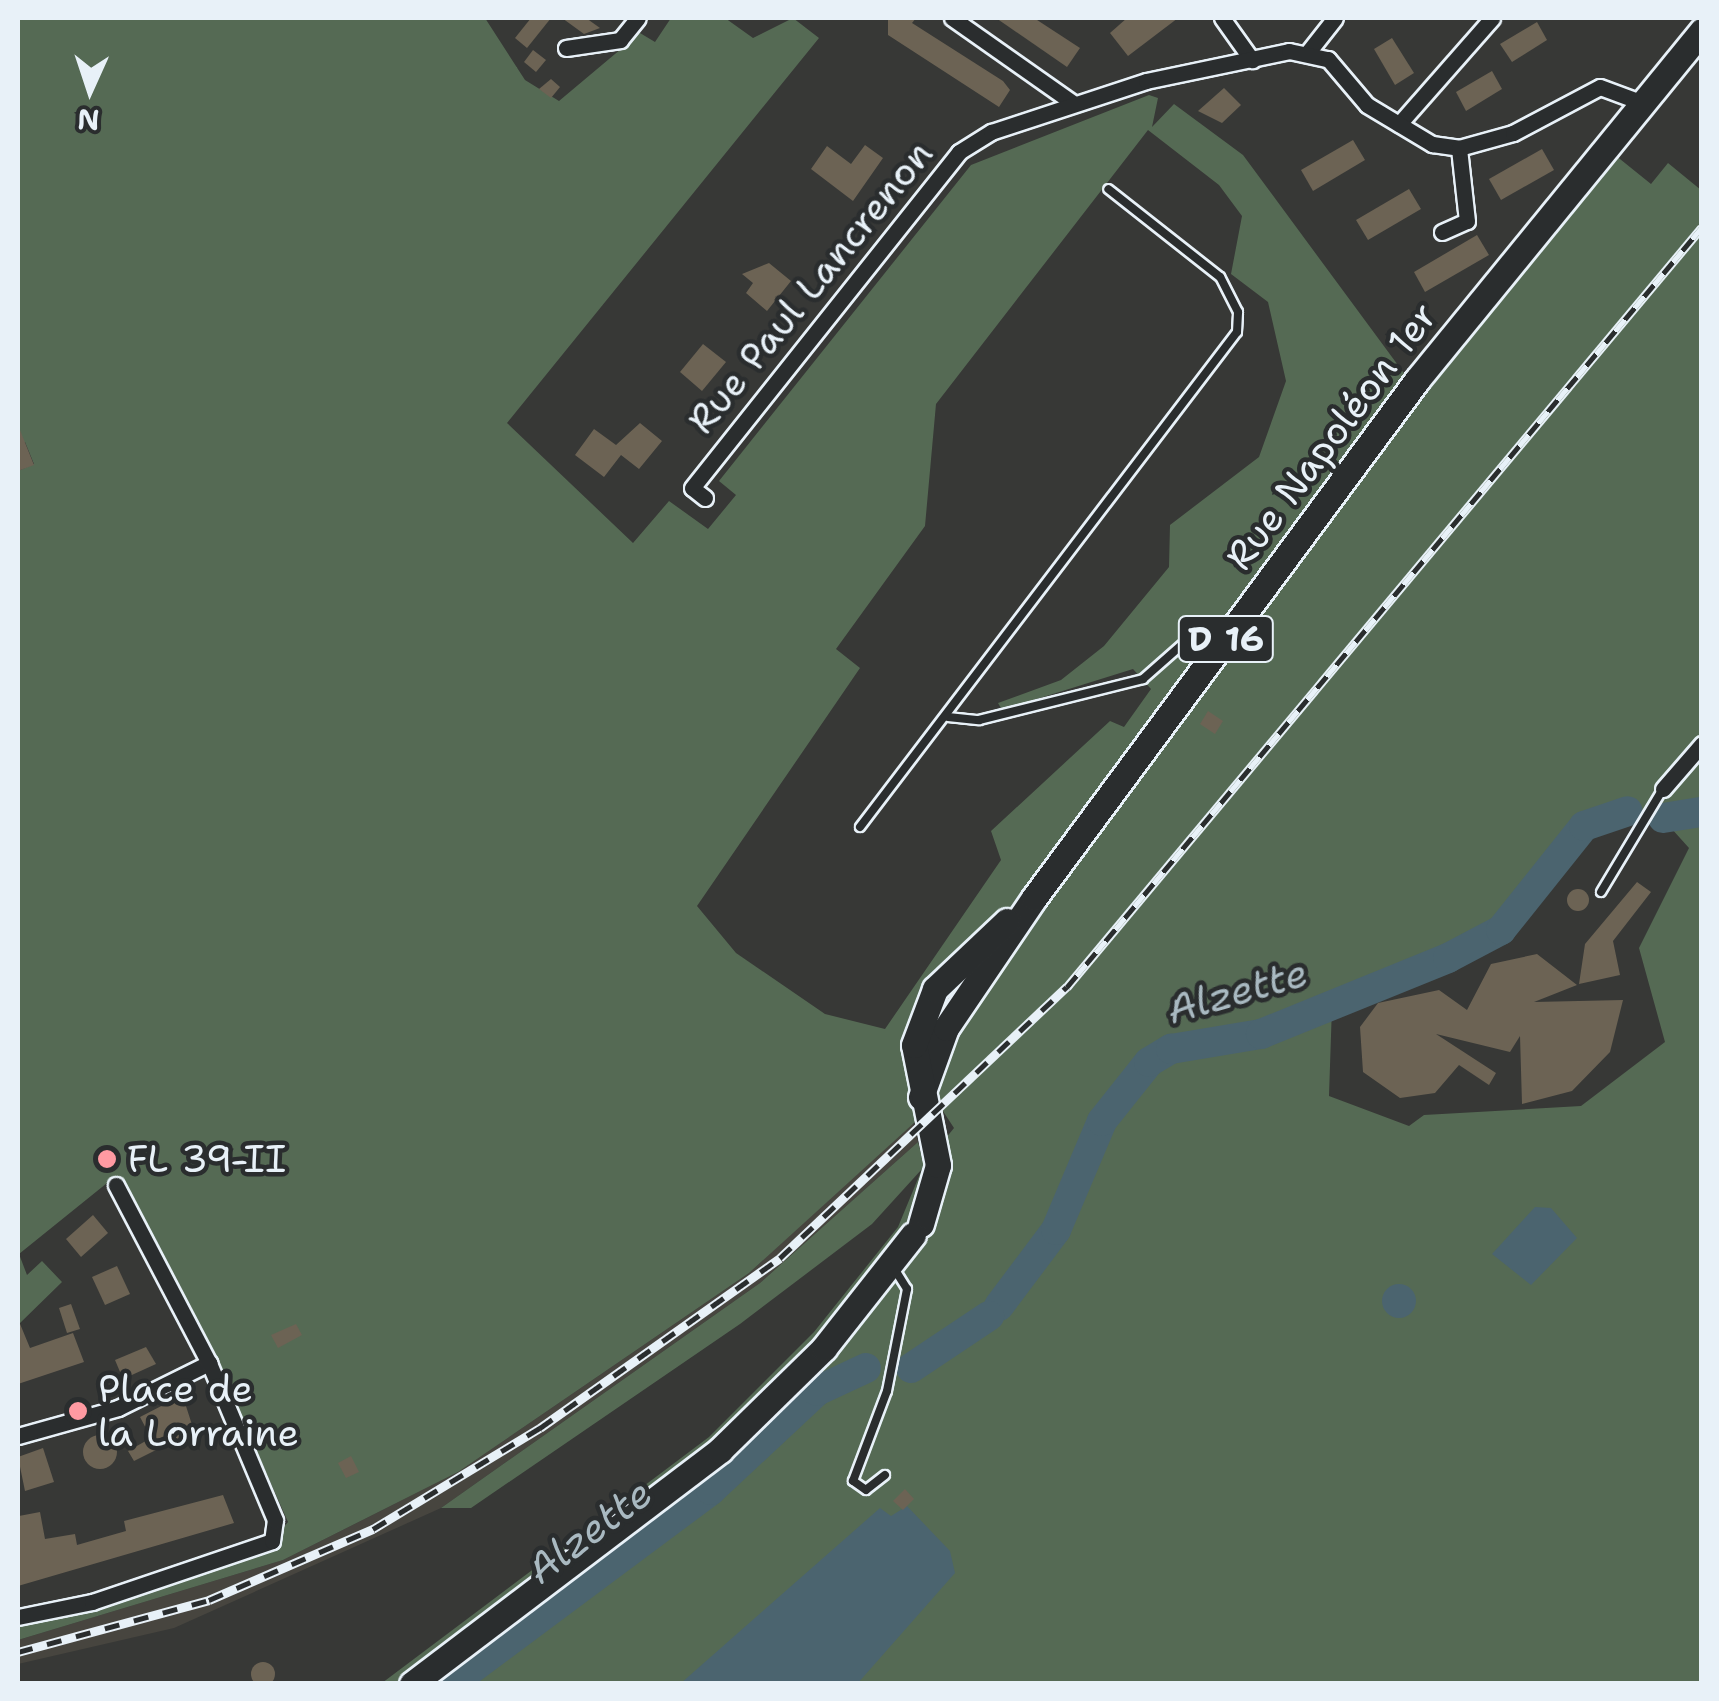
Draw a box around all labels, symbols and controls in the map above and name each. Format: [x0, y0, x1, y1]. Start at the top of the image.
north arrow [40, 40, 140, 140]
text: N [76, 100, 101, 140]
street label: Rue Paul Lancrenon [678, 132, 942, 442]
street label: Rue Napoléon 1er [1216, 293, 1446, 579]
road number: D 16 [1176, 609, 1276, 669]
water label: Alzette [1161, 948, 1313, 1034]
place label: FL 39-II [127, 1136, 286, 1182]
marker: FL 39-II [96, 1148, 118, 1170]
place label: Place de la Lorraine [98, 1366, 299, 1456]
marker: Place de la Lorraine [67, 1400, 89, 1422]
water label: Alzette [517, 1469, 661, 1593]

